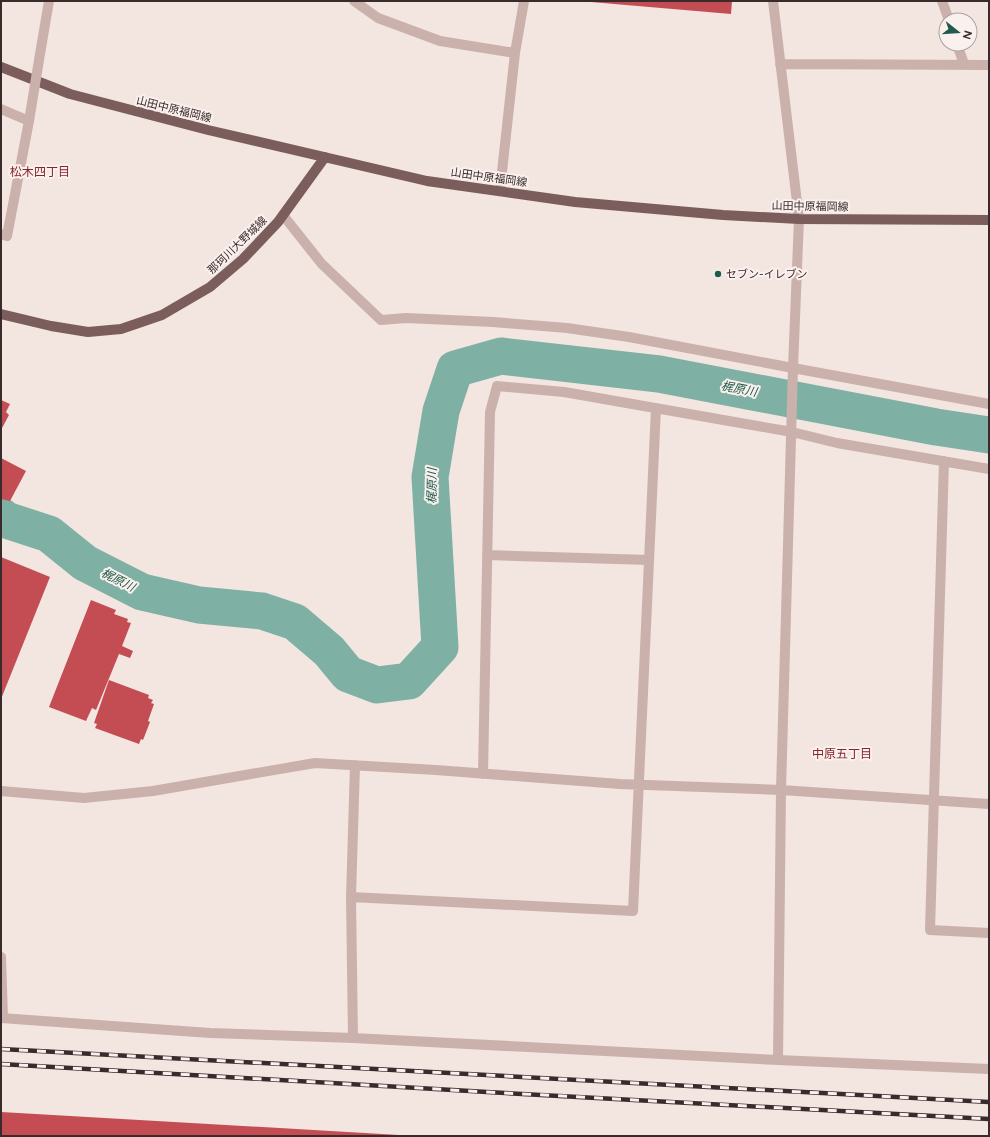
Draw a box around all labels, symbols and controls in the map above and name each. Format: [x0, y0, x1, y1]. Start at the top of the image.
north arrow [938, 12, 978, 52]
text: N [960, 29, 975, 41]
street label: 山田中原福岡線 [135, 94, 213, 125]
district label: 松木四丁目 [10, 165, 70, 179]
street label: 山田中原福岡線 [450, 166, 528, 189]
street label: 山田中原福岡線 [771, 199, 849, 214]
street label: 那珂川大野城線 [205, 214, 270, 277]
place label: セブン-イレブン [726, 268, 808, 281]
marker: セブン-イレブン [713, 269, 723, 279]
water label: 梶原川 [720, 379, 760, 400]
water label: 梶原川 [425, 466, 439, 504]
water label: 梶原川 [99, 566, 139, 595]
district label: 中原五丁目 [812, 747, 872, 761]

